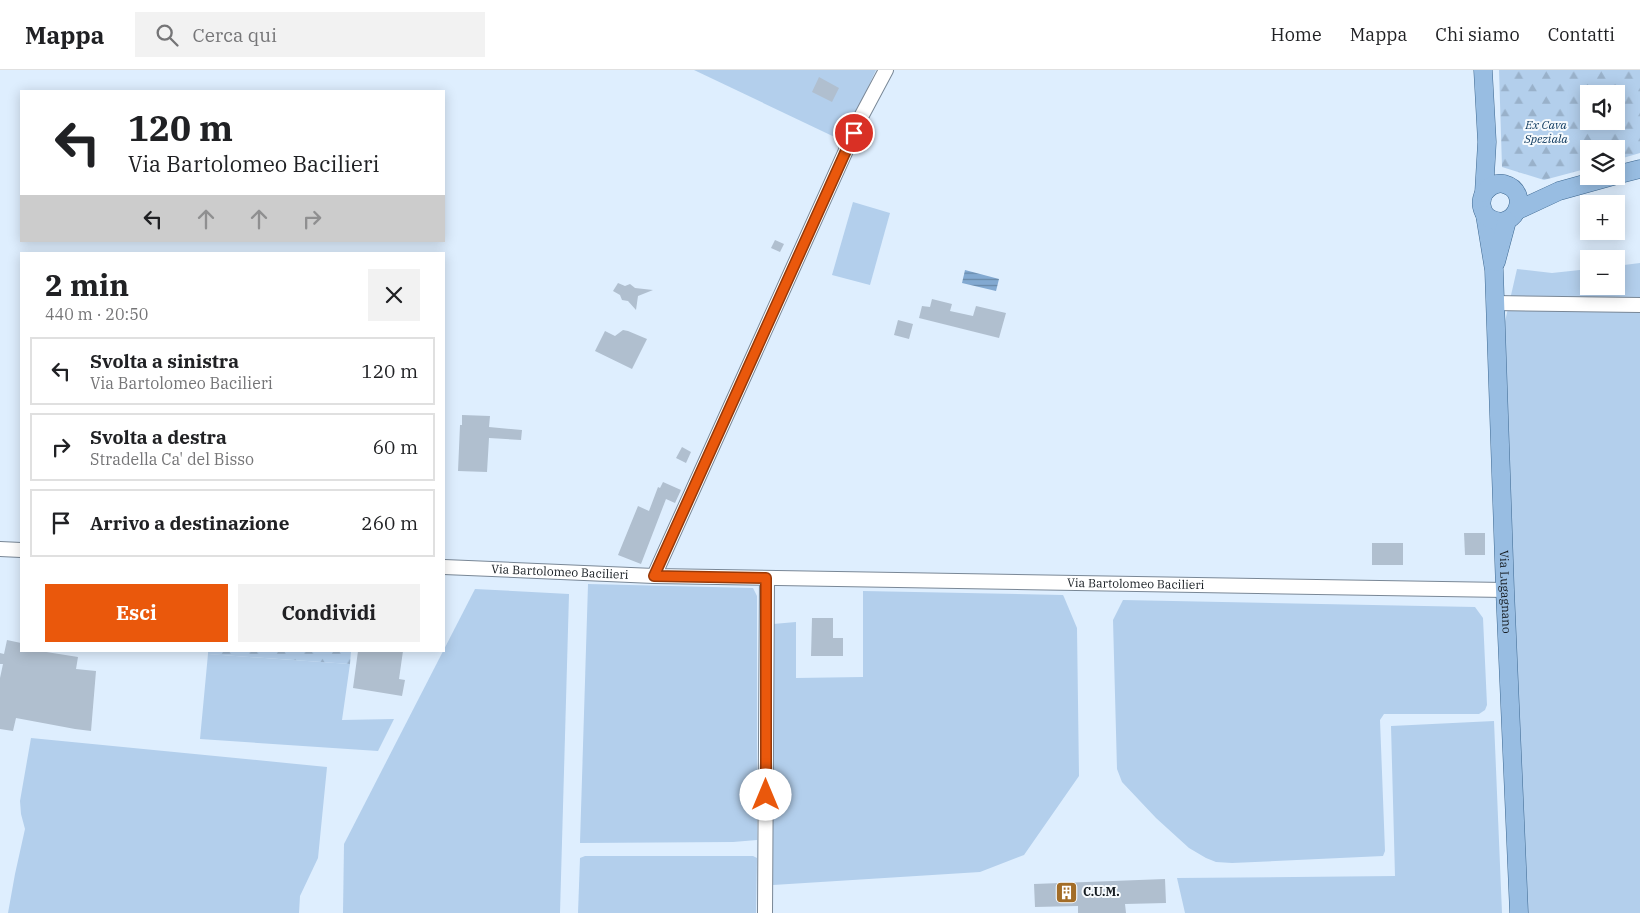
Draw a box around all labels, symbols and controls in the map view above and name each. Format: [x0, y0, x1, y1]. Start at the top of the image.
search box [135, 12, 485, 57]
text: Mappa [25, 19, 105, 51]
icon: search [153, 21, 181, 49]
text: Cerca qui [193, 23, 277, 47]
text: Home [1271, 23, 1322, 46]
text: Mappa [1350, 23, 1407, 46]
text: Chi siamo [1435, 23, 1520, 46]
text: Contatti [1548, 23, 1615, 46]
map controls [1580, 85, 1625, 295]
button: sound [1580, 85, 1625, 130]
text: 120 m [128, 105, 233, 151]
icon: left [45, 110, 110, 175]
pin [833, 112, 875, 154]
park label: Ex Cava Speziala [1523, 117, 1568, 146]
icon: arrive [840, 119, 868, 147]
button: layers [1580, 140, 1625, 185]
text: Via Bartolomeo Bacilieri [128, 149, 379, 178]
button: + [1580, 195, 1625, 240]
icon: left [139, 205, 167, 233]
icon: ahead [192, 205, 220, 233]
icon: ahead [245, 205, 273, 233]
icon: right [298, 205, 326, 233]
button: − [1580, 250, 1625, 295]
text: 2 min [45, 265, 129, 304]
button: close [368, 269, 420, 321]
text: 440 m · 20:50 [45, 304, 148, 324]
text: Svolta a sinistra [90, 349, 239, 373]
icon: left [47, 357, 75, 385]
text: 120 m [361, 359, 418, 383]
text: Via Bartolomeo Bacilieri [90, 373, 273, 393]
text: Svolta a destra [90, 425, 227, 449]
icon: right [47, 433, 75, 461]
text: 60 m [373, 435, 418, 459]
text: Stradella Ca' del Bisso [90, 449, 254, 469]
icon: arrive [47, 509, 75, 537]
text: Arrivo a destinazione [90, 511, 289, 535]
text: 260 m [361, 511, 418, 535]
street label: Via Lugagnano [1497, 550, 1515, 634]
street label: Via Bartolomeo Bacilieri [491, 561, 629, 582]
street label: Via Bartolomeo Bacilieri [1067, 575, 1205, 592]
button: Esci [45, 584, 228, 642]
button: Condividi [238, 584, 420, 642]
position arrow [739, 768, 791, 820]
building icon: C.U.M. [1055, 880, 1079, 904]
place label: C.U.M. [1083, 884, 1120, 899]

